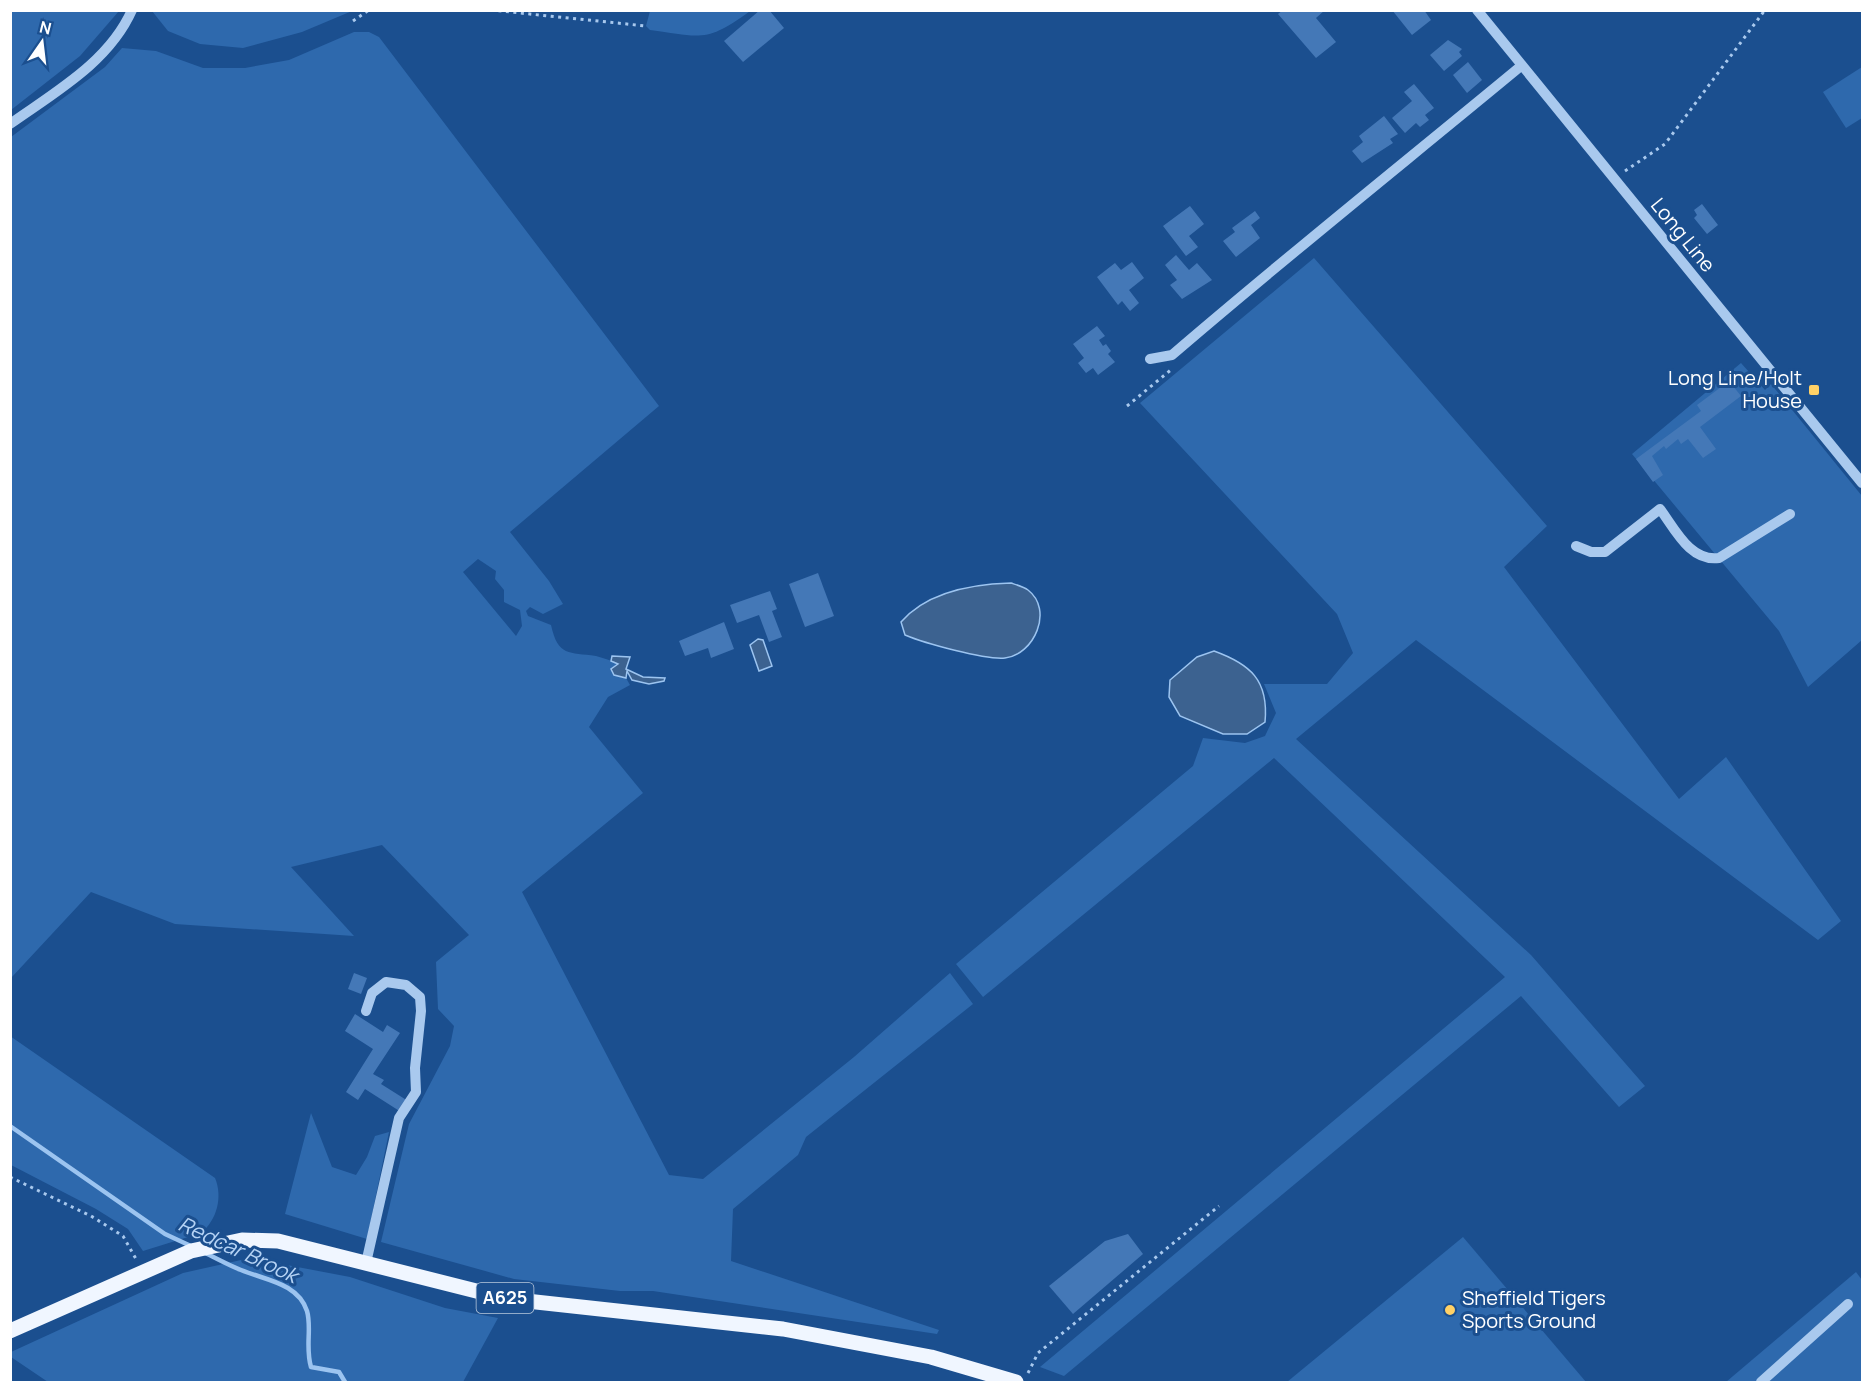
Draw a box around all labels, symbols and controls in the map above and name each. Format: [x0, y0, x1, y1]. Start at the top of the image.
north arrow [12, 12, 72, 72]
text: N [37, 15, 54, 40]
street label: Long Line [1645, 192, 1722, 277]
place label: Long Line/Holt House [1668, 364, 1802, 414]
marker: Long Line/Holt House [1807, 383, 1821, 397]
water label: Redcar Brook [174, 1209, 305, 1290]
road number: A625 [476, 1283, 534, 1313]
place label: Sheffield Tigers Sports Ground [1462, 1284, 1606, 1334]
marker: Sheffield Tigers Sports Ground [1443, 1303, 1457, 1317]

